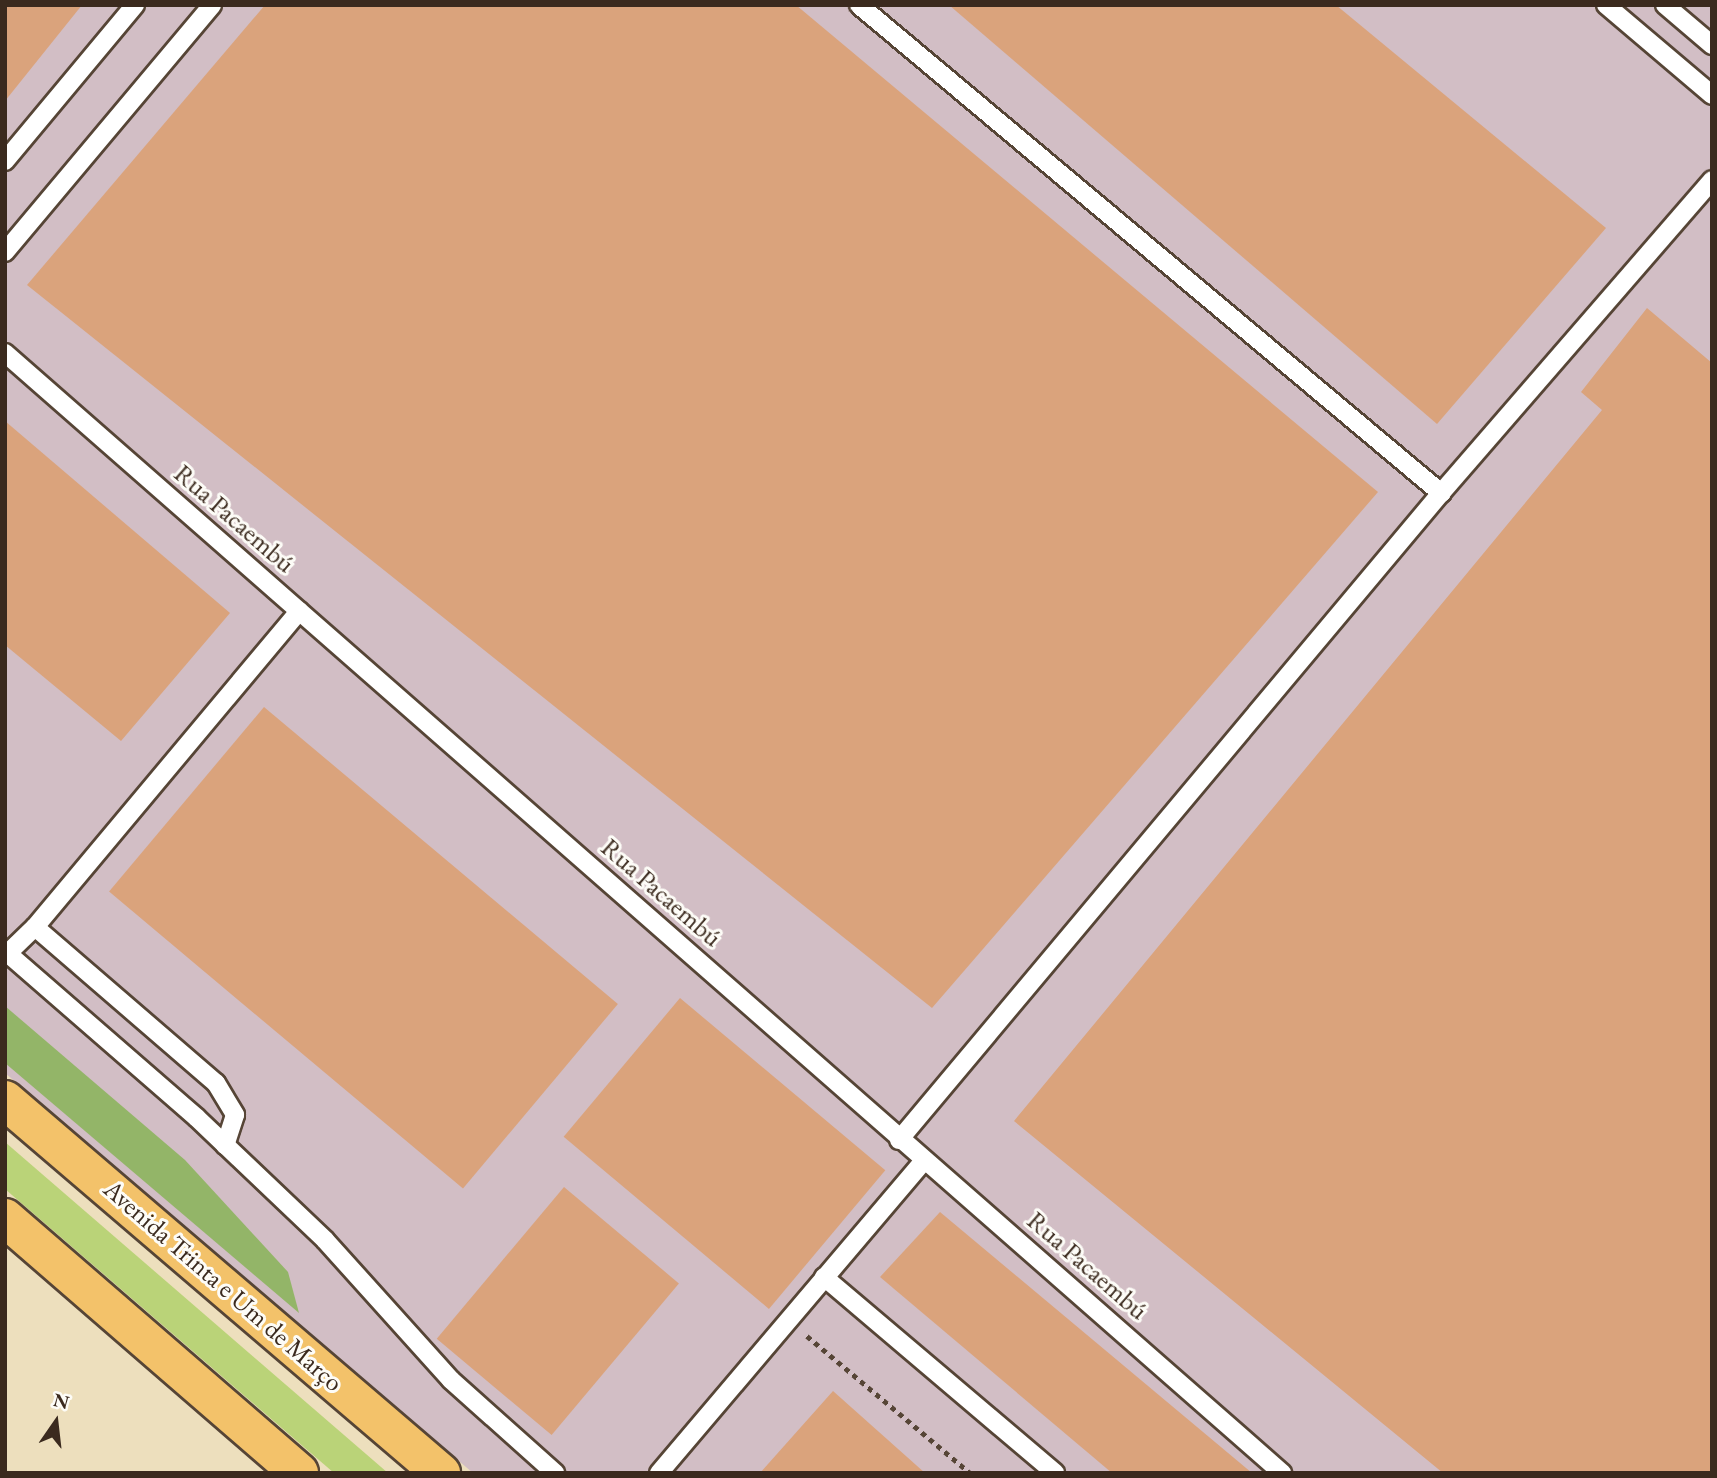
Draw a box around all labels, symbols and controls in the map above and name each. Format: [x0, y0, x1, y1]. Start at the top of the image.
street label: Rua Pacaembú [167, 458, 301, 580]
street label: Rua Pacaembú [594, 832, 728, 954]
street label: Avenida Trinta e Um de Março [97, 1174, 349, 1398]
street label: Rua Pacaembú [1020, 1205, 1154, 1327]
north arrow [21, 1387, 91, 1457]
text: N [51, 1387, 72, 1415]

